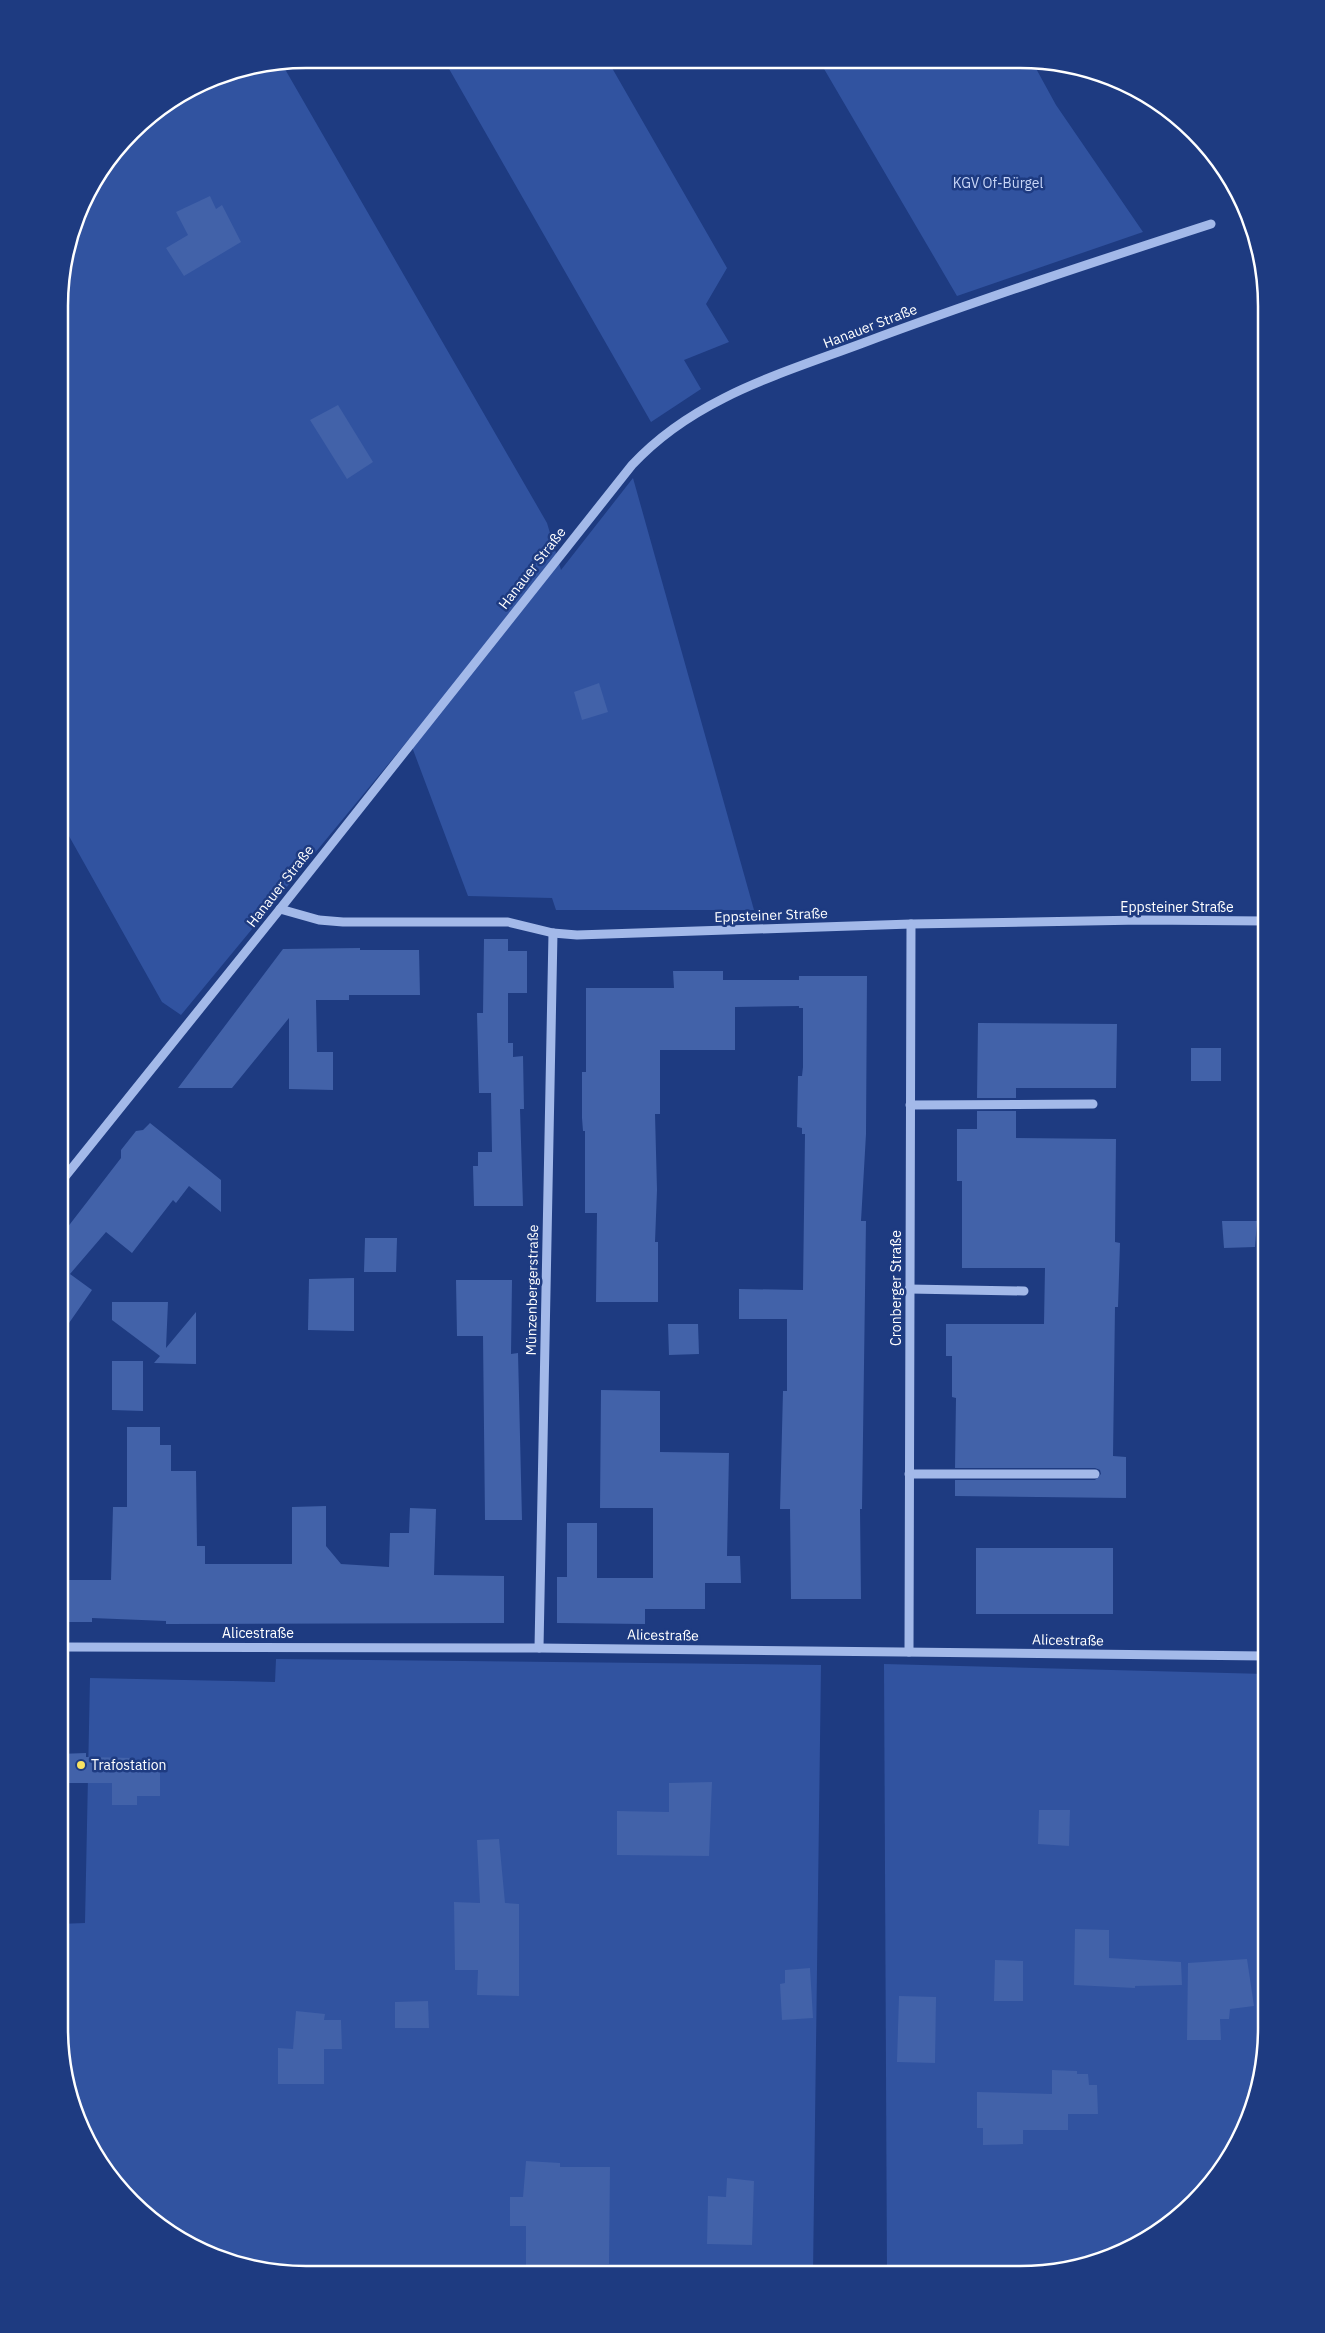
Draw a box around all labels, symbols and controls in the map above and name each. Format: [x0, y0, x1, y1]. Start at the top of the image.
park label: KGV Of-Bürgel [953, 174, 1044, 192]
street label: Hanauer Straße [820, 300, 920, 352]
street label: Hanauer Straße [494, 523, 570, 613]
street label: Hanauer Straße [242, 841, 318, 931]
street label: Eppsteiner Straße [1120, 898, 1234, 916]
street label: Eppsteiner Straße [714, 904, 828, 926]
street label: Münzenbergerstraße [522, 1224, 542, 1356]
street label: Cronberger Straße [887, 1230, 905, 1346]
street label: Alicestraße [222, 1624, 294, 1642]
street label: Alicestraße [627, 1625, 699, 1645]
street label: Alicestraße [1032, 1630, 1104, 1650]
place label: Trafostation [91, 1756, 167, 1774]
marker: Trafostation [75, 1759, 87, 1771]

